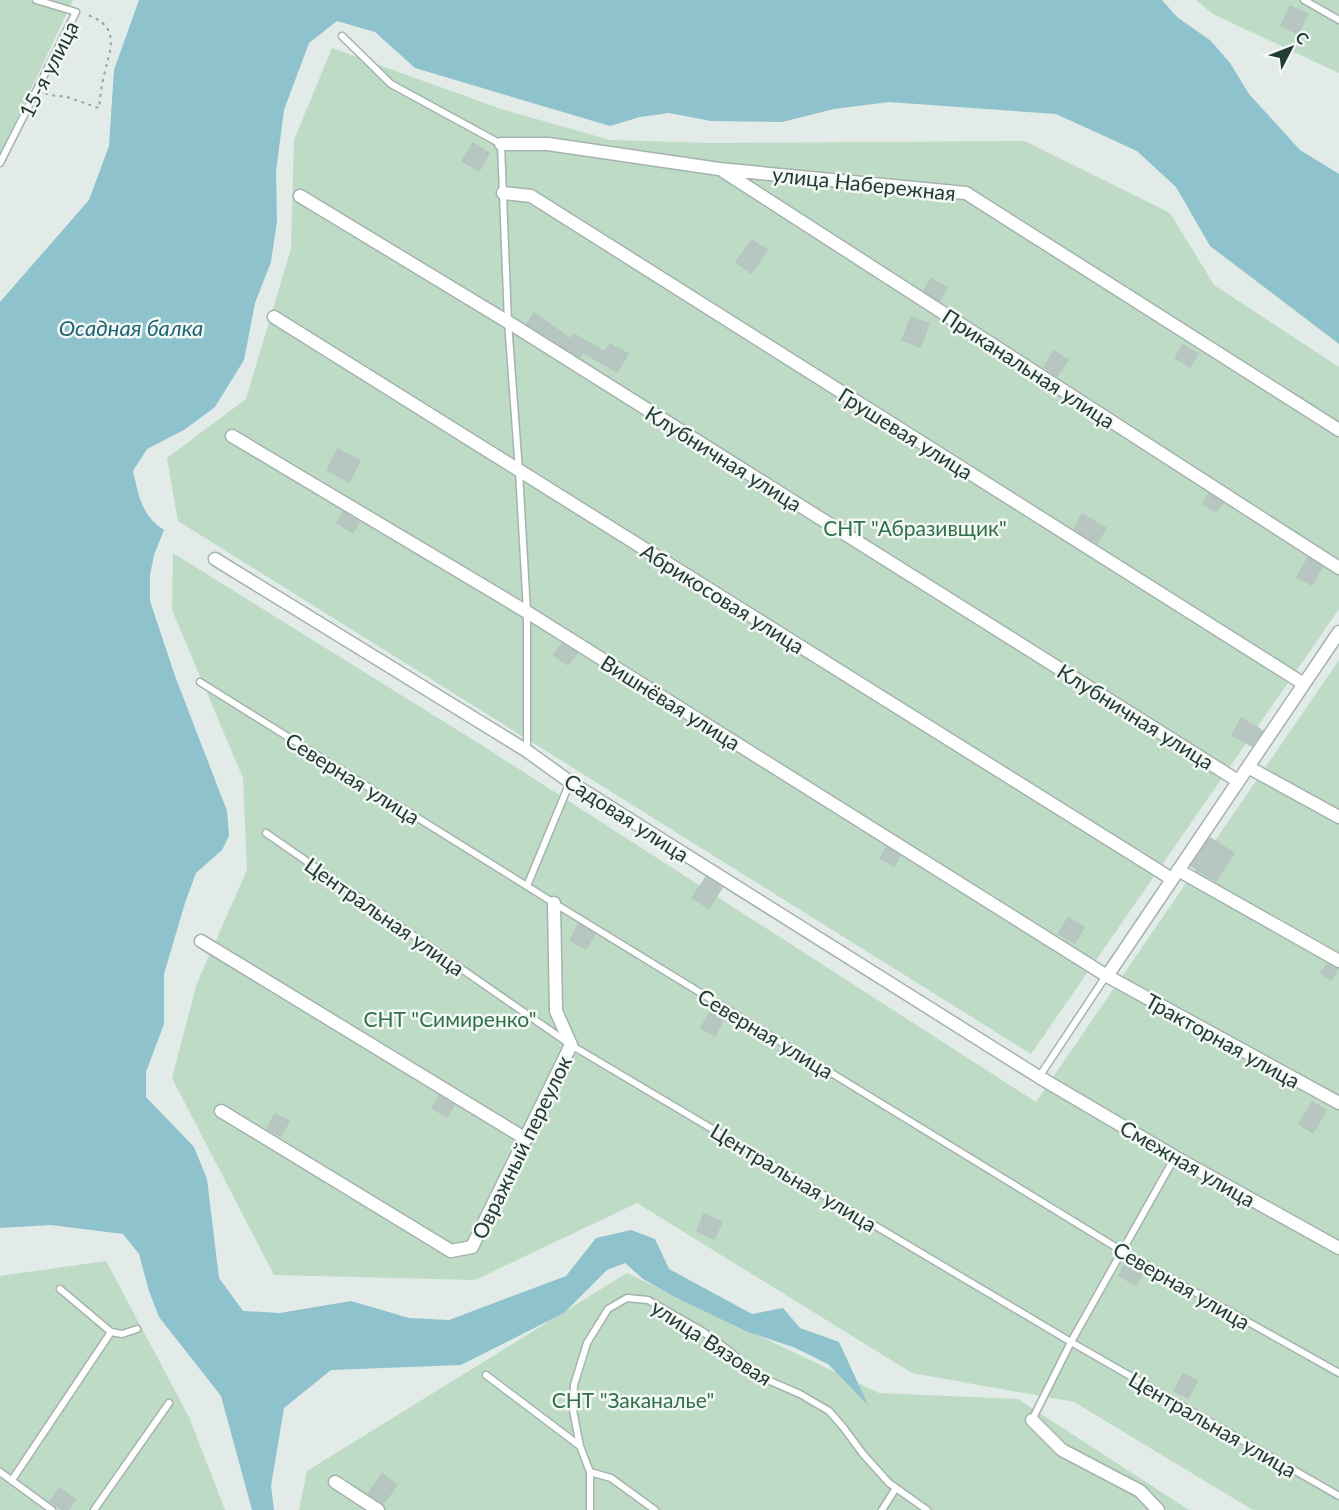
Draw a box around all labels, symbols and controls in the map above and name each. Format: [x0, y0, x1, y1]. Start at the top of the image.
street label: 15-я улица [13, 16, 83, 122]
north arrow [1261, 18, 1321, 78]
text: С [1292, 27, 1313, 48]
street label: улица Набережная [771, 161, 957, 205]
street label: Приканальная улица [938, 303, 1120, 433]
water label: Осадная балка [59, 314, 203, 341]
street label: Грушевая улица [834, 382, 978, 484]
street label: Клубничная улица [641, 400, 807, 516]
park label: СНТ "Абразивщик" [823, 515, 1007, 540]
street label: Абрикосовая улица [637, 538, 809, 658]
street label: Вишнёвая улица [597, 649, 745, 755]
street label: Клубничная улица [1053, 658, 1219, 774]
street label: Северная улица [281, 727, 425, 829]
street label: Садовая улица [560, 768, 694, 866]
street label: Центральная улица [300, 852, 470, 980]
street label: Северная улица [694, 983, 838, 1083]
street label: Тракторная улица [1142, 987, 1304, 1093]
park label: СНТ "Симиренко" [364, 1006, 536, 1031]
street label: Овражный переулок [466, 1051, 576, 1243]
street label: Смежная улица [1116, 1114, 1260, 1212]
street label: Центральная улица [706, 1118, 882, 1236]
street label: Северная улица [1109, 1236, 1255, 1334]
street label: улица Вязовая [647, 1294, 777, 1390]
street label: Центральная улица [1125, 1366, 1301, 1482]
park label: СНТ "Заканалье" [552, 1387, 714, 1412]

